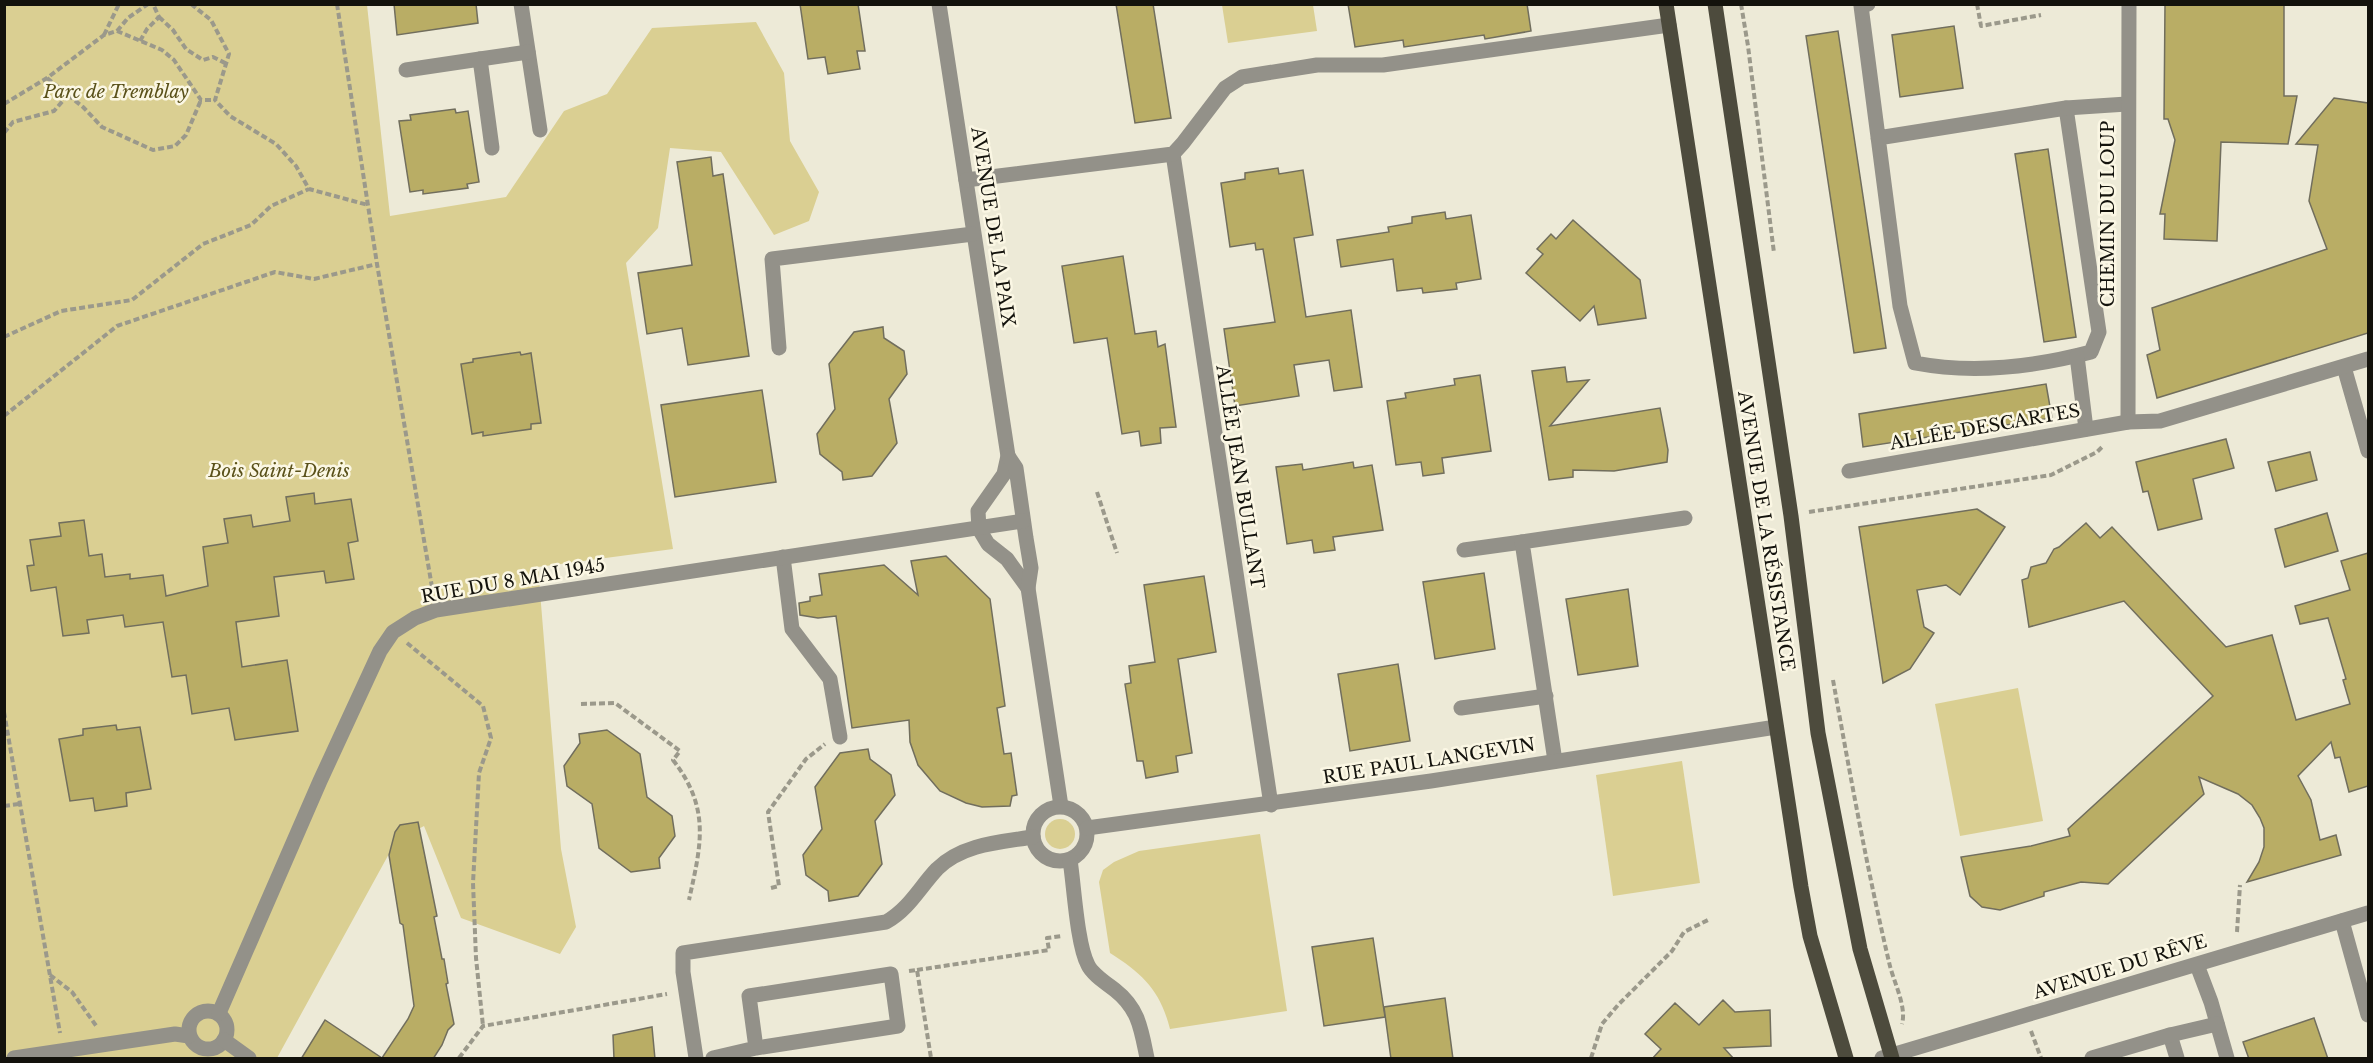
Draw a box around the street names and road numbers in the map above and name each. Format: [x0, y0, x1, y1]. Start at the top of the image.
street label: CHEMIN DU LOUP [2097, 121, 2119, 307]
street label: AVENUE DE LA PAIX [966, 124, 1020, 329]
street label: ALLÉE JEAN BULLANT [1211, 362, 1270, 591]
street label: AVENUE DE LA RÉSISTANCE [1733, 388, 1800, 673]
street label: ALLÉE DESCARTES [1887, 398, 2082, 455]
street label: RUE DU 8 MAI 1945 [419, 554, 607, 608]
street label: RUE PAUL LANGEVIN [1321, 733, 1537, 789]
street label: AVENUE DU RÊVE [2029, 929, 2210, 1004]

